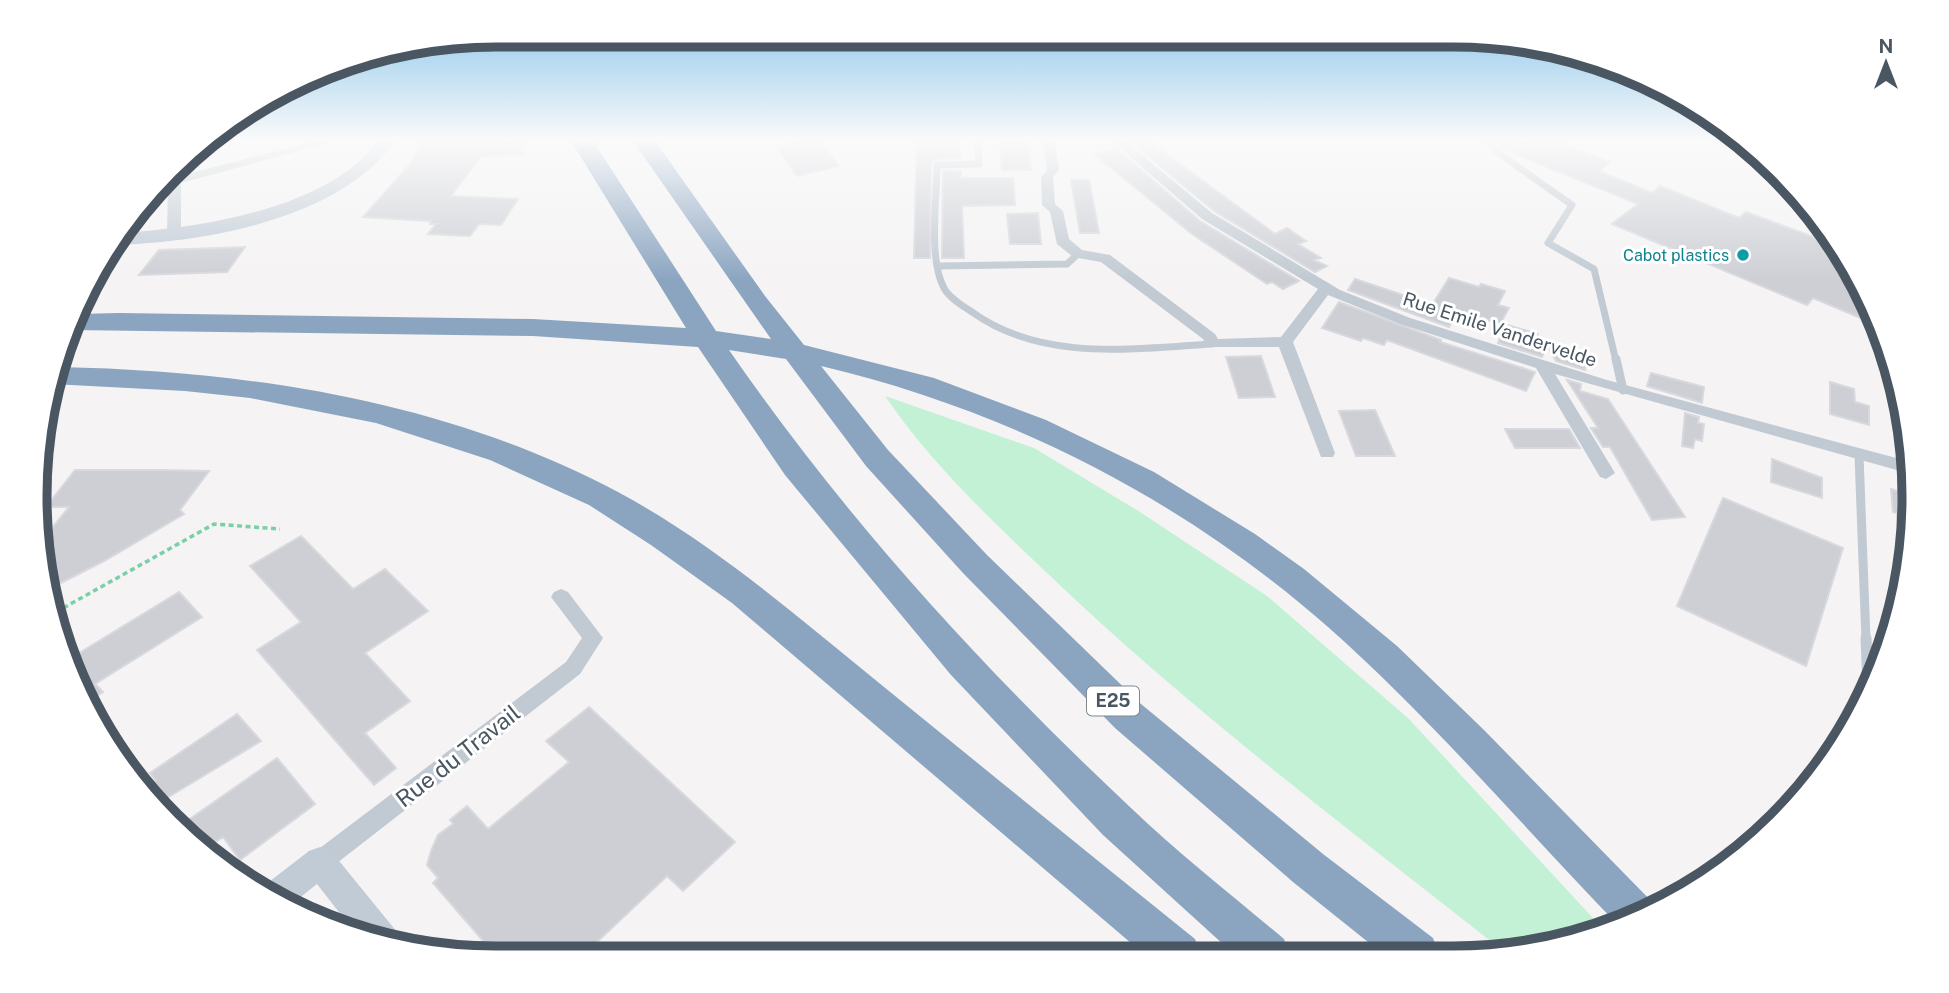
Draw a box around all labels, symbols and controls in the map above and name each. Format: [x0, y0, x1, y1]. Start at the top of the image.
north arrow [1851, 28, 1921, 98]
text: N [1879, 35, 1893, 57]
place label: Cabot plastics [1623, 246, 1729, 265]
marker: Cabot plastics [1735, 247, 1751, 263]
street label: Rue Emile Vandervelde [1400, 287, 1600, 371]
road number: E25 [1087, 686, 1139, 716]
street label: Rue du Travail [390, 699, 525, 812]

